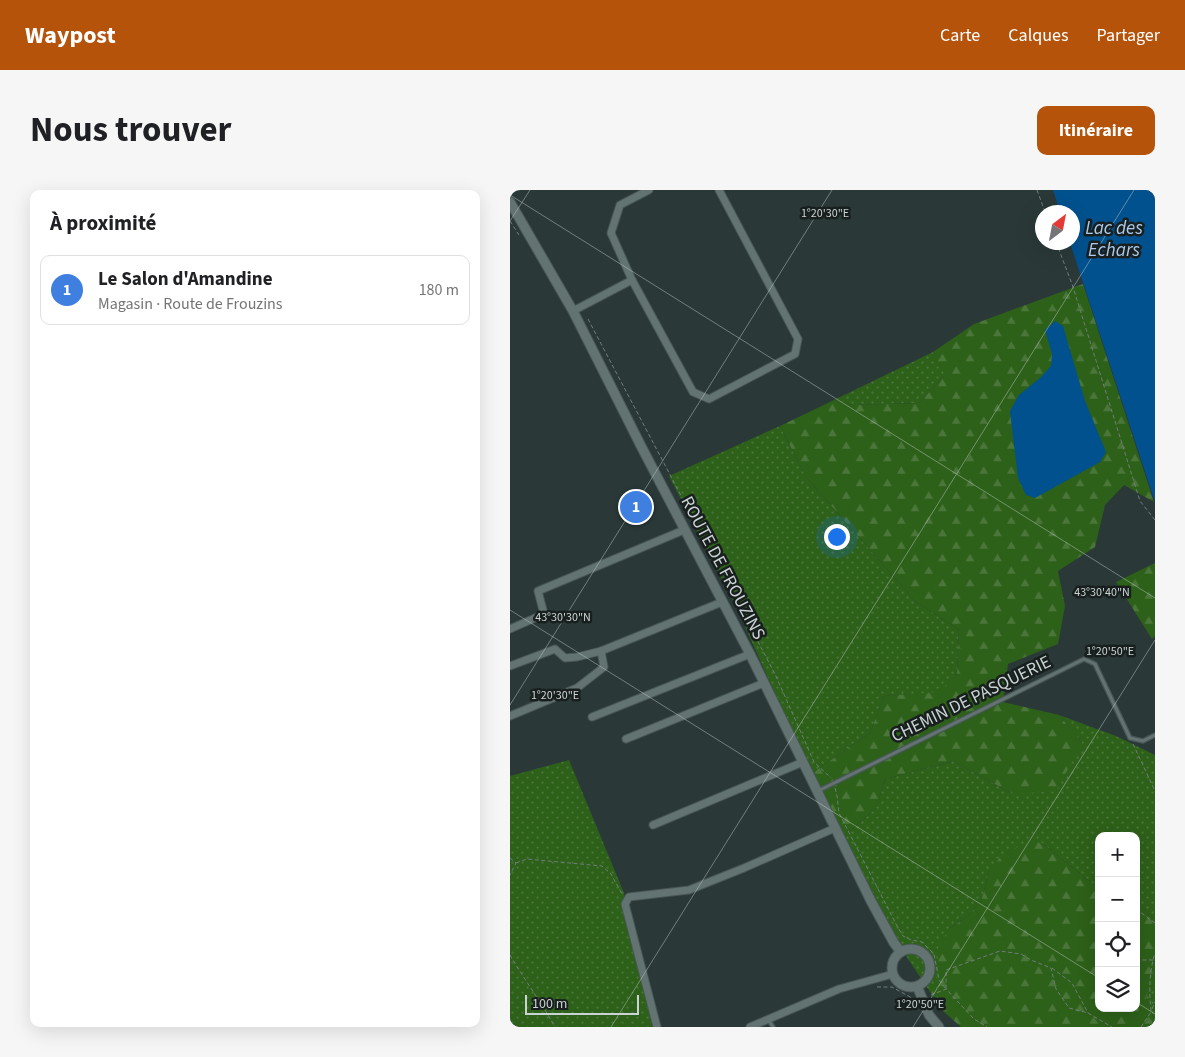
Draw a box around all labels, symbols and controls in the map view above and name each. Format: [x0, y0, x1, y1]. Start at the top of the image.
text: Waypost [25, 18, 116, 53]
text: Carte [940, 23, 980, 48]
text: Calques [1008, 23, 1068, 48]
text: Partager [1096, 23, 1160, 48]
text: Nous trouver [30, 105, 231, 155]
button: Itinéraire [1037, 106, 1155, 155]
text: 1°20'30"E [801, 205, 849, 222]
north arrow [1035, 205, 1080, 250]
text: À proximité [50, 208, 156, 238]
water label: Lac des Echars [1085, 215, 1143, 264]
text: Le Salon d'Amandine [98, 266, 273, 293]
text: 1 [63, 279, 71, 301]
text: 180 m [419, 279, 459, 301]
text: Magasin · Route de Frouzins [98, 293, 283, 315]
pin: 1 [620, 488, 652, 526]
street label: ROUTE DE FROUZINS [675, 492, 771, 644]
your location [824, 524, 850, 550]
text: 43°30'40"N [1074, 584, 1130, 601]
text: 43°30'30"N [535, 609, 591, 626]
text: 1°20'50"E [1086, 643, 1134, 660]
street label: CHEMIN DE PASQUERIE [887, 649, 1055, 749]
text: 1°20'30"E [531, 687, 579, 704]
map controls [1095, 832, 1140, 1012]
button: + [1095, 832, 1140, 877]
button: − [1095, 877, 1140, 922]
button: locate [1095, 922, 1140, 967]
button: layers [1095, 967, 1140, 1012]
scale bar [525, 992, 639, 1015]
text: 100 m [532, 994, 567, 1014]
text: 1°20'50"E [896, 996, 944, 1013]

